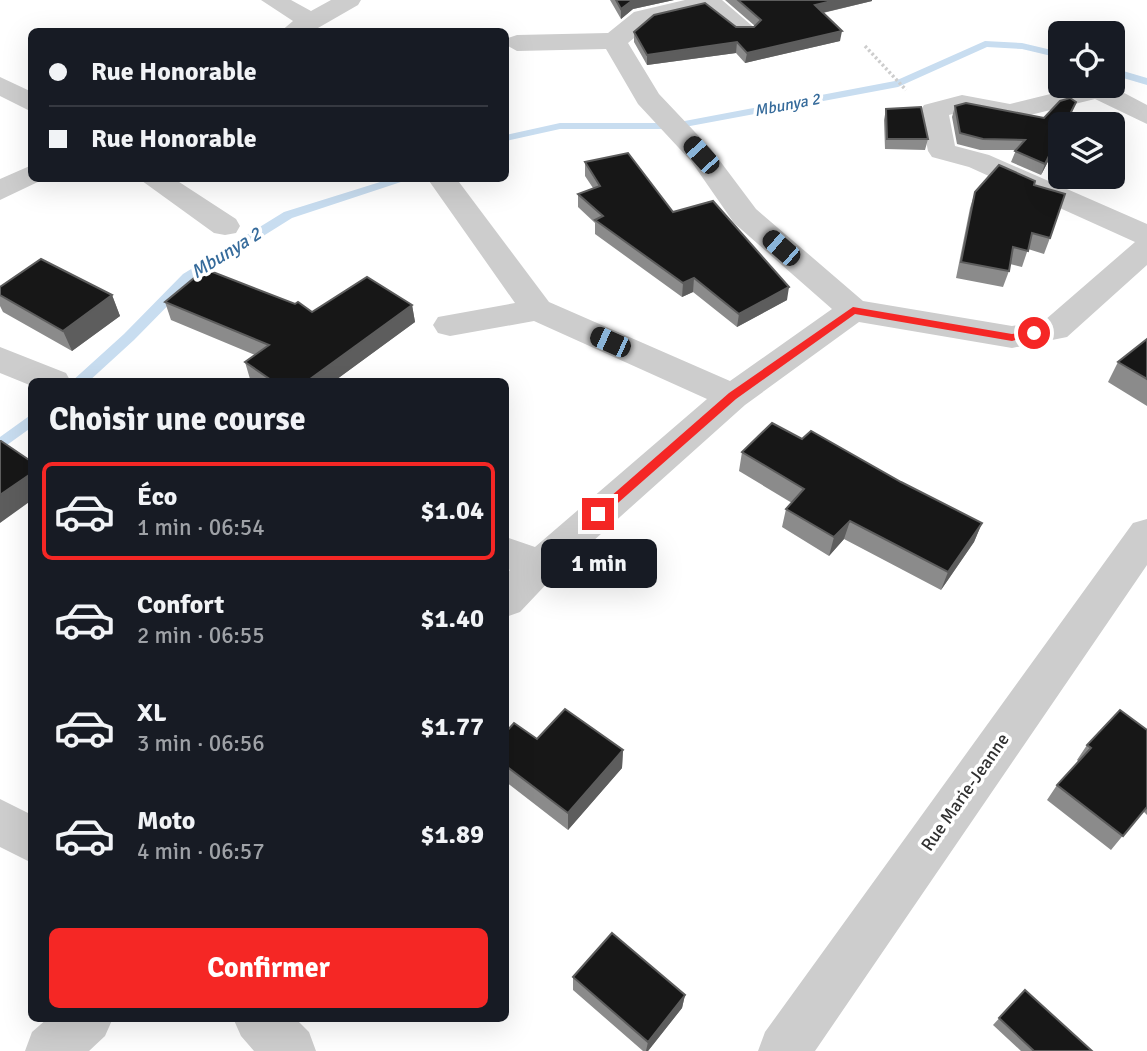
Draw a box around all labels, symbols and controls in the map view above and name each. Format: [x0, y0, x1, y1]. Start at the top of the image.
map controls [1048, 21, 1125, 189]
button: locate [1048, 21, 1125, 98]
text: Rue Honorable [91, 56, 257, 88]
water label: Mbunya 2 [753, 89, 823, 121]
button: layers [1048, 112, 1125, 189]
text: Rue Honorable [91, 123, 257, 155]
car [680, 132, 723, 178]
water label: Mbunya 2 [186, 221, 267, 284]
car [759, 226, 804, 270]
route start [1018, 317, 1050, 349]
car [587, 324, 634, 360]
text: Choisir une course [49, 400, 306, 439]
icon: car [53, 480, 116, 543]
text: Éco [137, 481, 177, 513]
text: $1.04 [420, 495, 484, 527]
route end [582, 498, 614, 530]
text: 1 min · 06:54 [137, 513, 265, 542]
callout: 1 min [540, 538, 656, 588]
text: 1 min [571, 549, 627, 578]
icon: car [53, 588, 116, 651]
text: Confort [137, 589, 224, 621]
text: $1.40 [420, 603, 484, 635]
text: 2 min · 06:55 [137, 621, 265, 650]
icon: car [53, 696, 116, 759]
text: XL [137, 697, 167, 729]
text: $1.77 [420, 711, 484, 743]
text: 3 min · 06:56 [137, 729, 265, 758]
street label: Rue Marie-Jeanne [916, 729, 1014, 855]
icon: car [53, 804, 116, 867]
text: Moto [137, 805, 195, 837]
text: $1.89 [420, 819, 484, 851]
text: 4 min · 06:57 [137, 837, 265, 866]
button: Confirmer [49, 928, 488, 1008]

